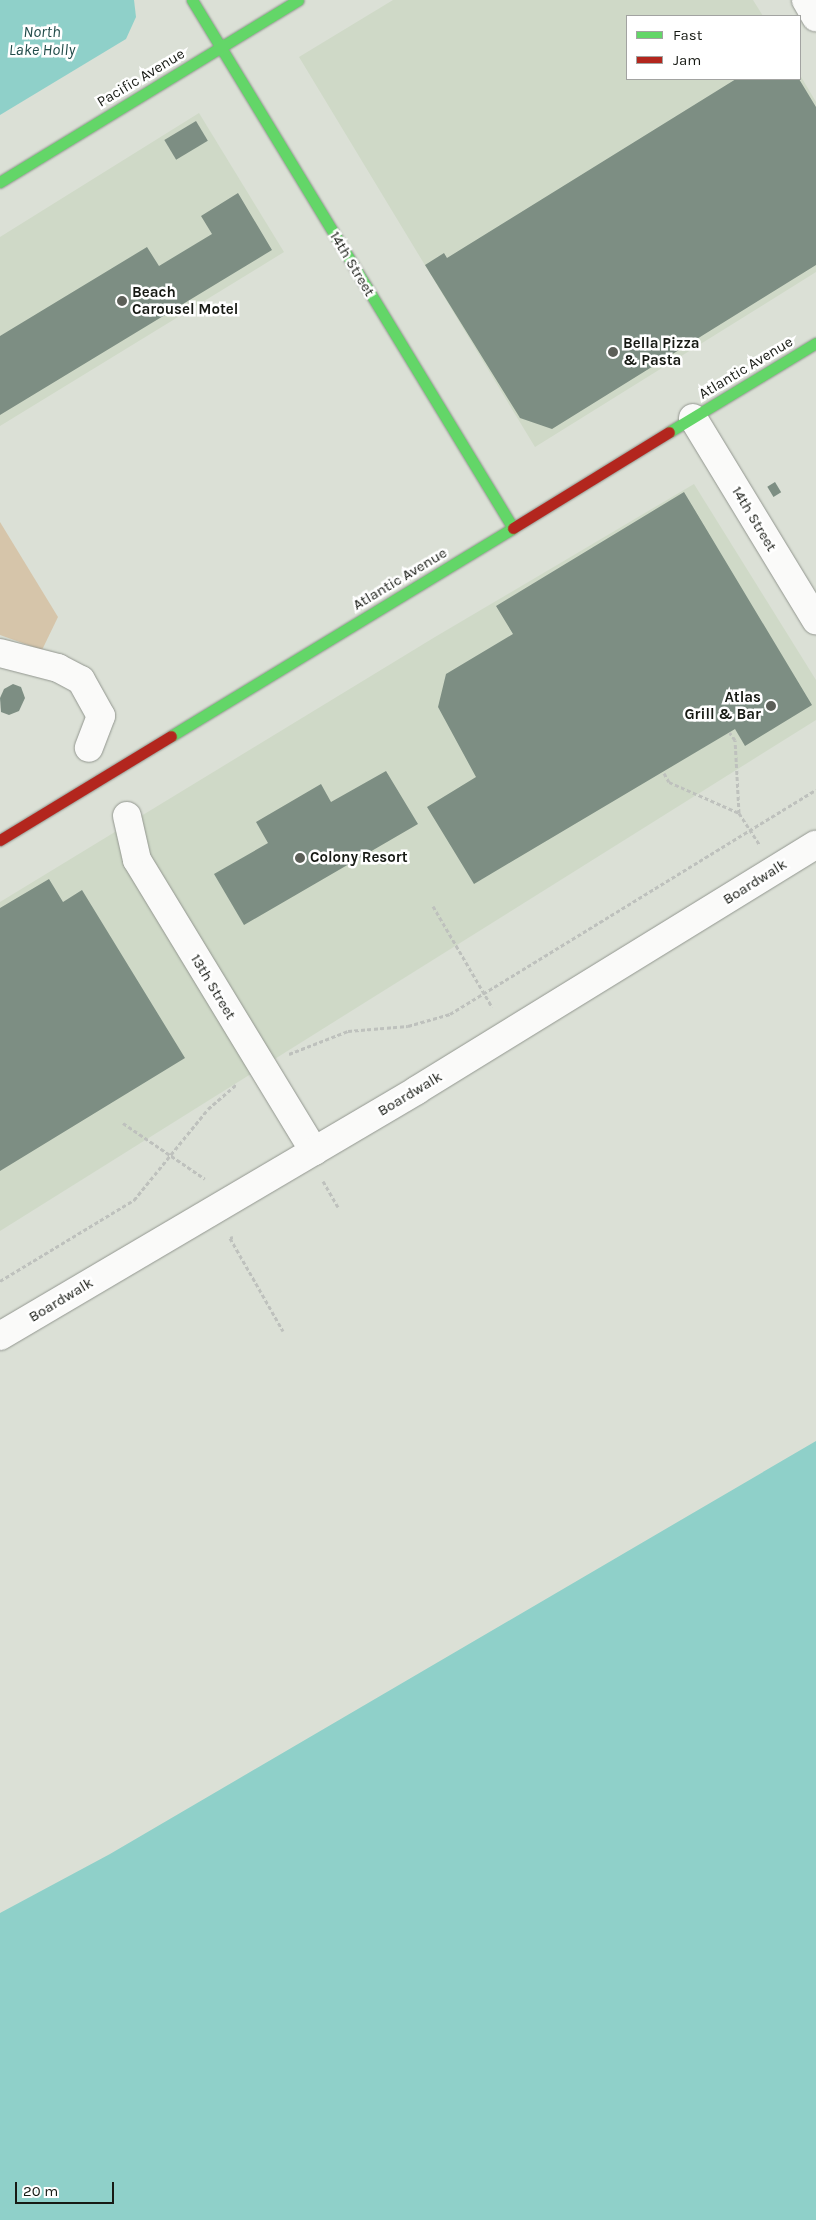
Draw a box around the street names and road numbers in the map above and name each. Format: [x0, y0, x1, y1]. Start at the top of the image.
street label: Pacific Avenue [94, 45, 188, 111]
street label: 14th Street [326, 228, 378, 300]
street label: Atlantic Avenue [696, 333, 796, 403]
street label: 14th Street [728, 483, 780, 555]
street label: Atlantic Avenue [350, 544, 450, 614]
street label: Boardwalk [720, 855, 790, 909]
street label: 13th Street [186, 951, 240, 1023]
street label: Boardwalk [375, 1068, 445, 1120]
street label: Boardwalk [26, 1274, 96, 1326]

